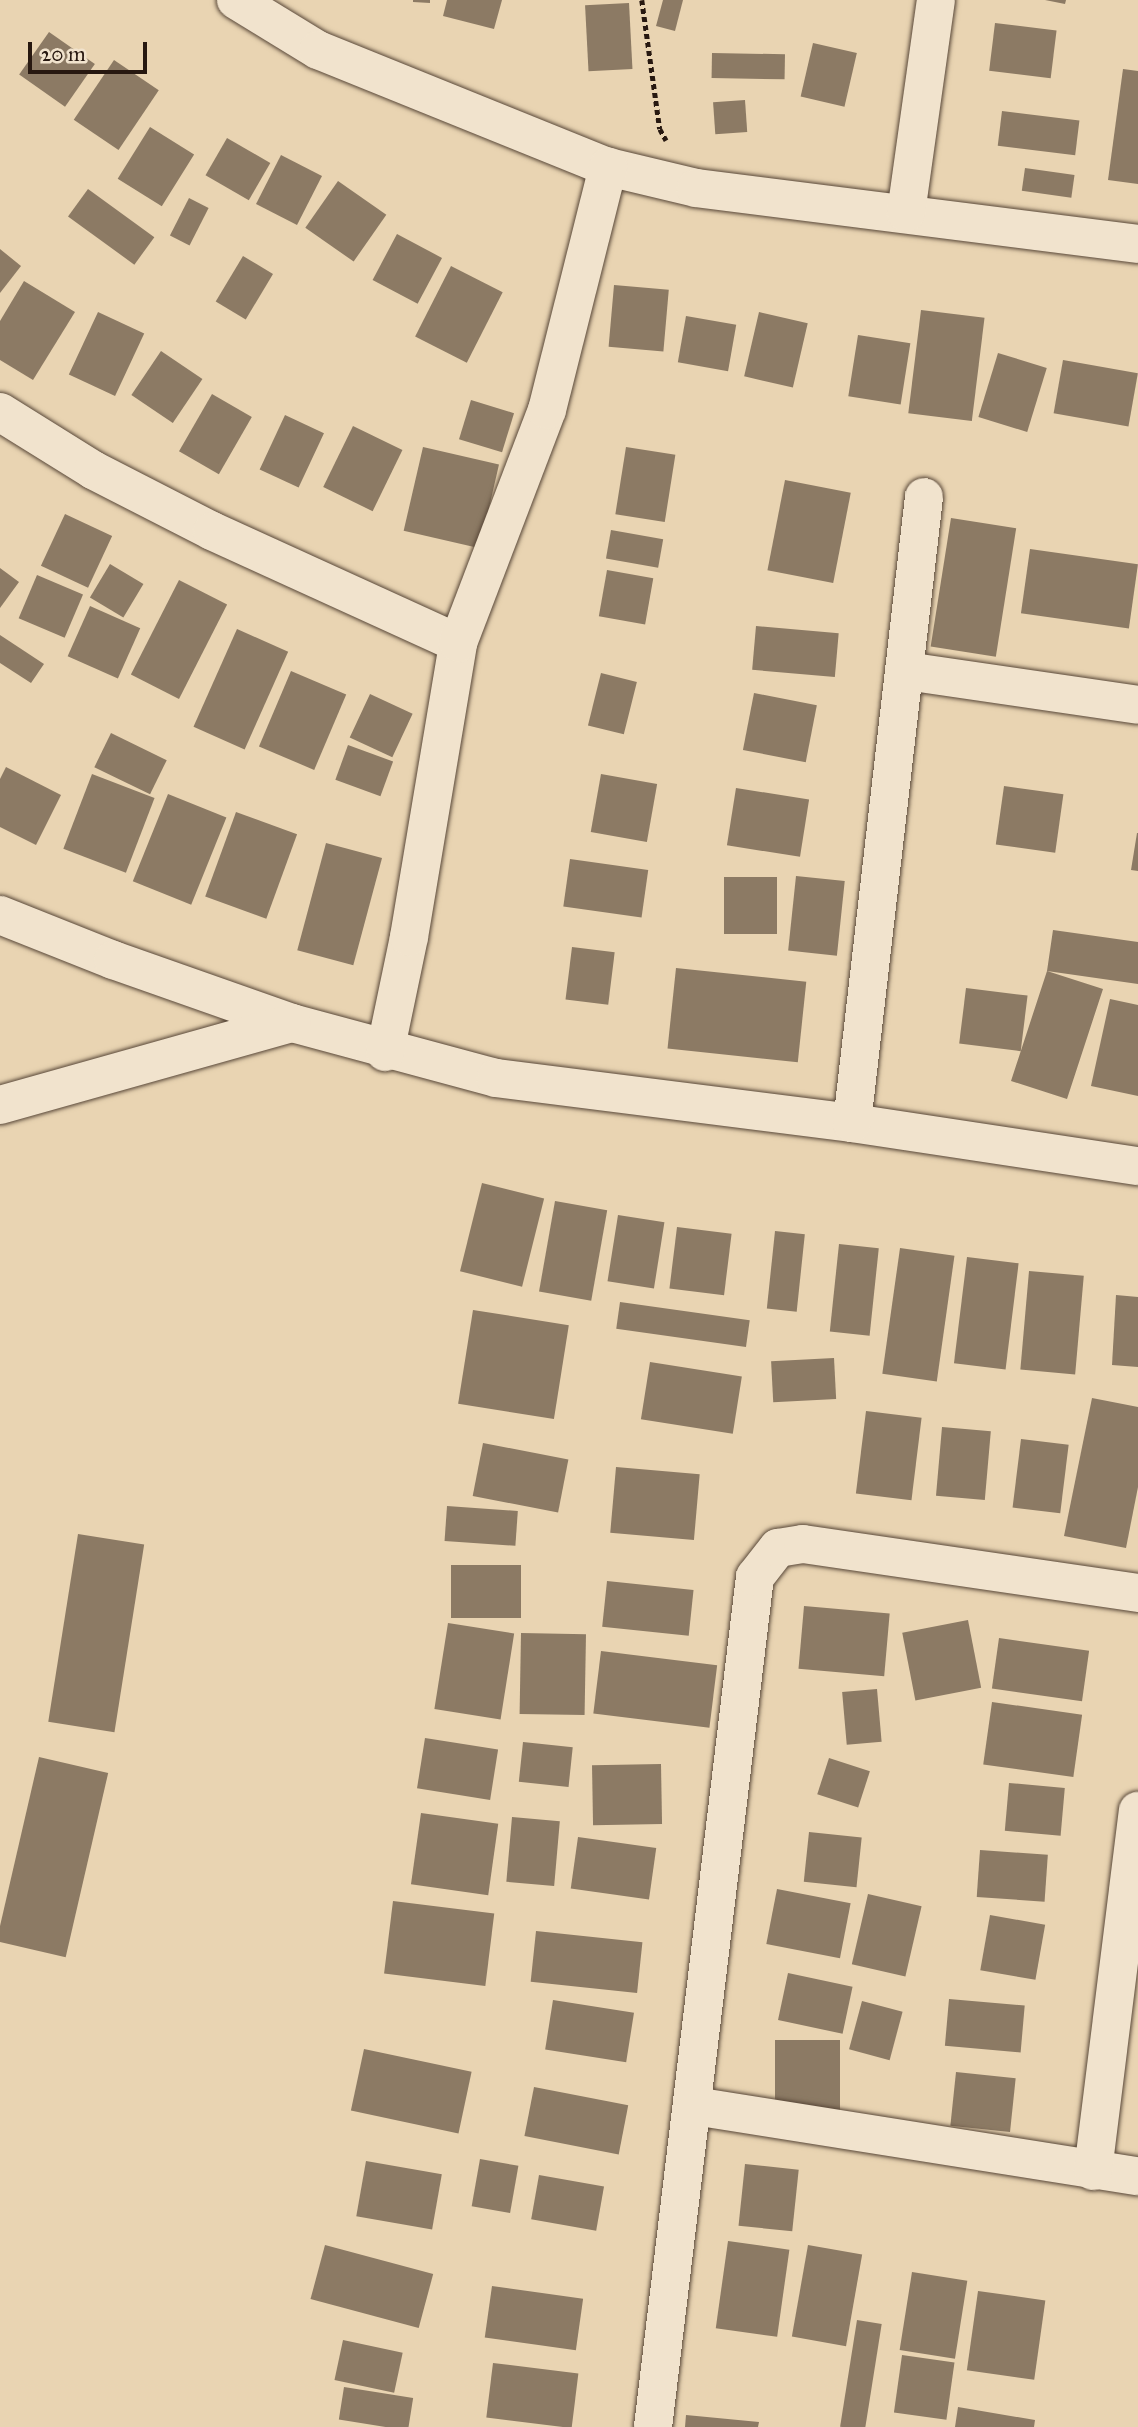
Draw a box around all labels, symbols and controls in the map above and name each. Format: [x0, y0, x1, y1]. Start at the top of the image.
scale bar [32, 28, 150, 72]
text: 20 m [41, 41, 86, 67]

